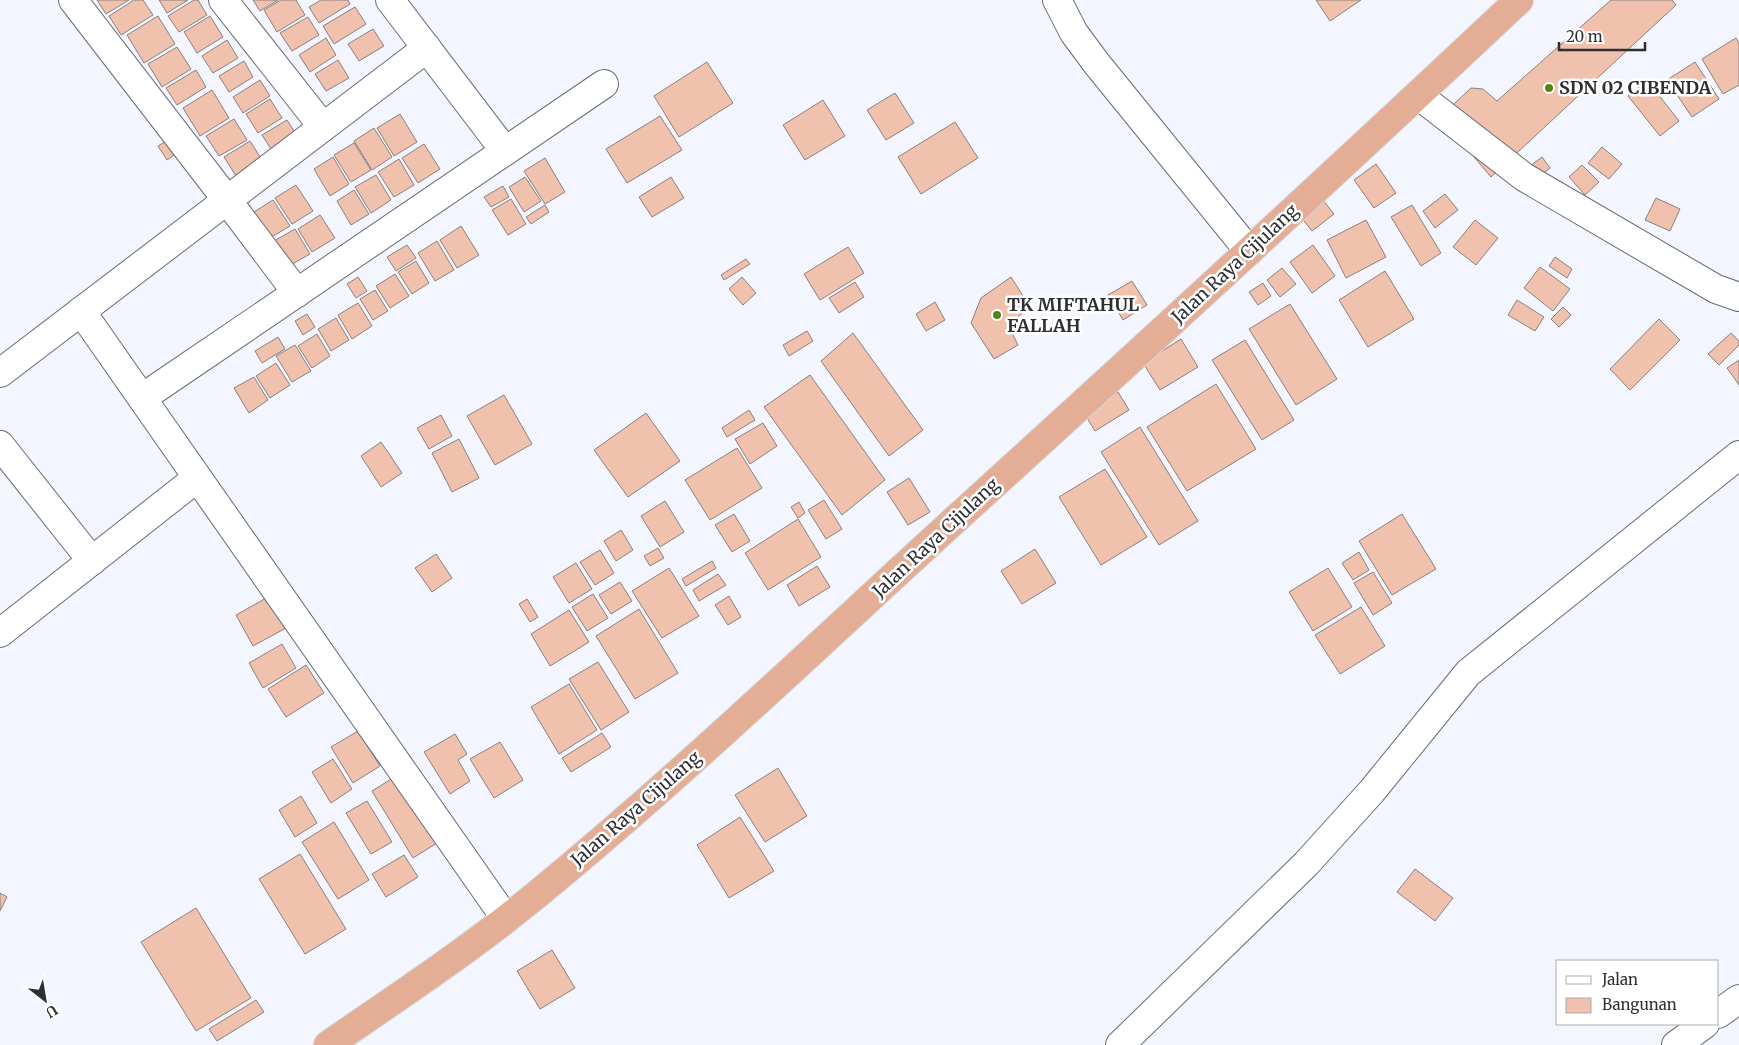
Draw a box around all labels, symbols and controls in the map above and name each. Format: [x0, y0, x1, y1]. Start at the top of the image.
scale bar [1559, 20, 1645, 52]
text: 20 m [1566, 27, 1603, 46]
place label: SDN 02 CIBENDA [1559, 76, 1711, 99]
marker: SDN 02 CIBENDA [1543, 82, 1555, 94]
street label: Jalan Raya Cijulang [1166, 199, 1303, 329]
place label: TK MIFTAHUL FALLAH [1007, 293, 1140, 337]
marker: TK MIFTAHUL FALLAH [991, 309, 1003, 321]
street label: Jalan Raya Cijulang [867, 473, 1004, 603]
street label: Jalan Raya Cijulang [565, 746, 705, 872]
legend [1556, 960, 1719, 1025]
text: Jalan [1601, 970, 1638, 989]
north arrow [20, 975, 70, 1025]
text: Bangunan [1602, 995, 1677, 1014]
text: U [42, 1001, 61, 1022]

